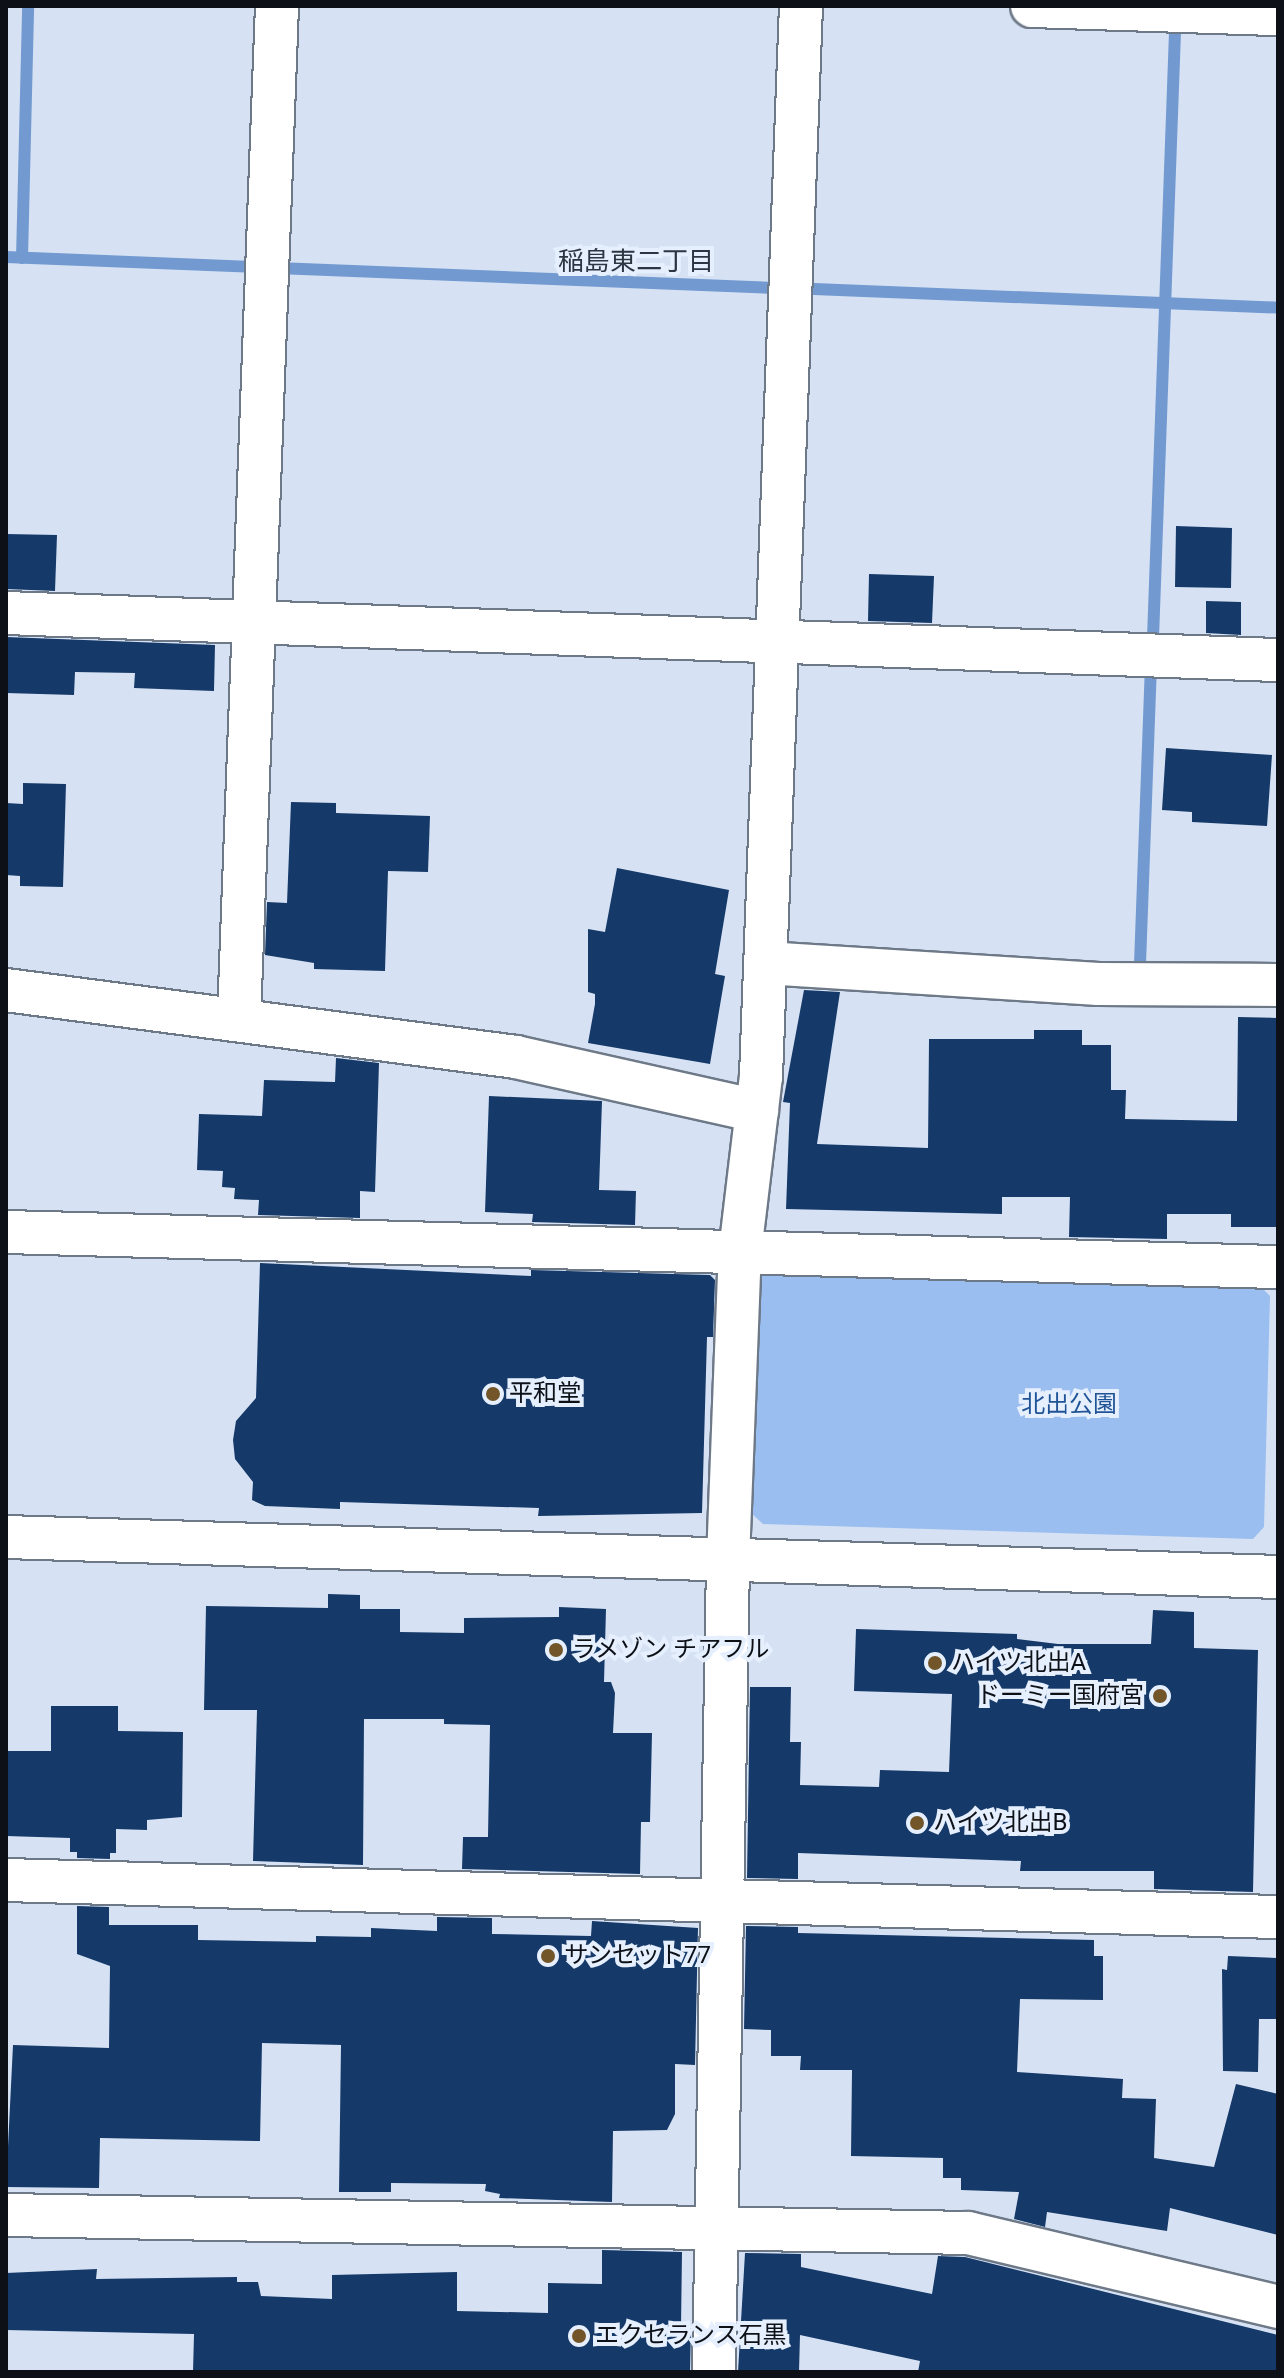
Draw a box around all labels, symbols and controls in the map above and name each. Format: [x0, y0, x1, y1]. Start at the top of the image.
district label: 稲島東二丁目 [558, 246, 714, 278]
place label: 平和堂 [509, 1380, 581, 1408]
marker: 平和堂 [484, 1385, 502, 1403]
park label: 北出公園 [1021, 1391, 1117, 1419]
place label: ラメゾン チアフル [572, 1636, 770, 1664]
marker: ラメゾン チアフル [547, 1641, 565, 1659]
place label: ハイツ北出A [951, 1649, 1087, 1677]
marker: ハイツ北出A [926, 1654, 944, 1672]
place label: ドーミー国府宮 [976, 1682, 1144, 1710]
marker: ドーミー国府宮 [1151, 1687, 1169, 1705]
place label: ハイツ北出B [933, 1809, 1068, 1837]
marker: ハイツ北出B [908, 1814, 926, 1832]
place label: サンセット77 [564, 1942, 711, 1970]
marker: サンセット77 [539, 1947, 557, 1965]
place label: エクセランス石黒 [595, 2322, 787, 2350]
marker: エクセランス石黒 [570, 2327, 588, 2345]

